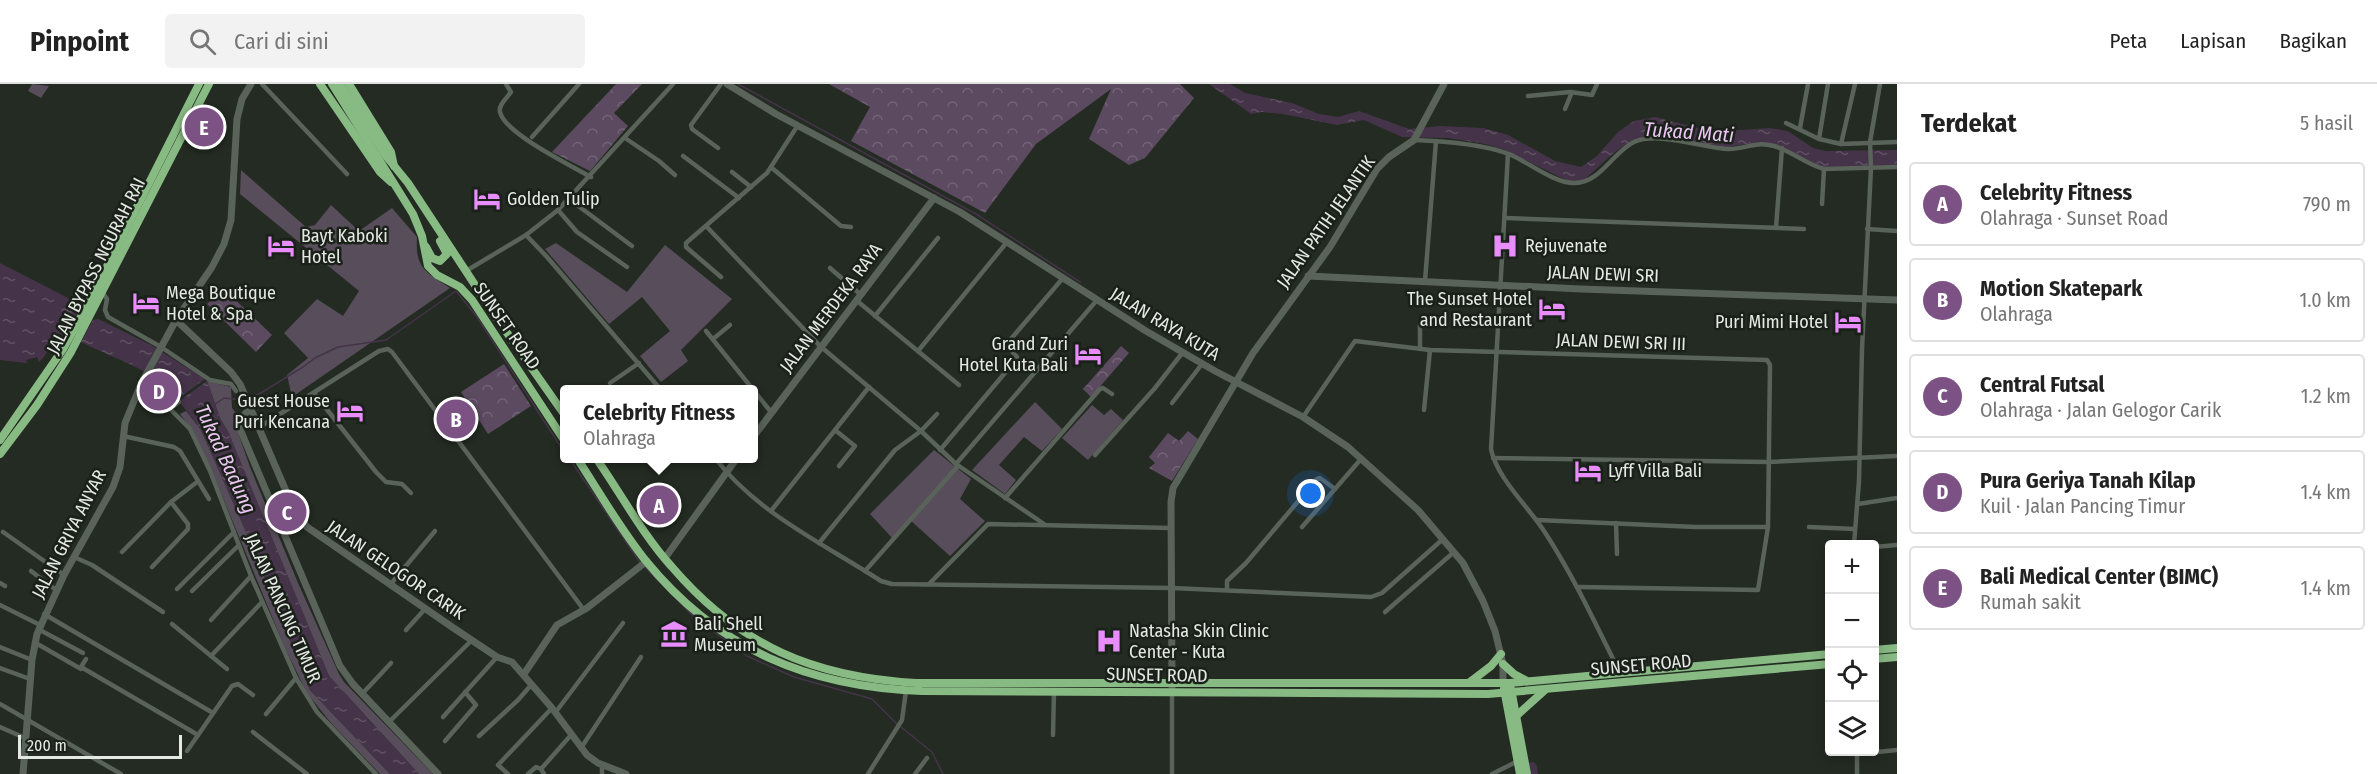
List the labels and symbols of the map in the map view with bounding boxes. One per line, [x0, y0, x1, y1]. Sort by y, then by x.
pin: E [184, 104, 224, 150]
water label: Tukad Mati [1643, 117, 1735, 147]
street label: JALAN PATIH JELANTIK [1272, 151, 1380, 292]
street label: JALAN BYPASS NGURAH RAI [42, 174, 150, 358]
hotel icon: Golden Tulip [472, 184, 502, 214]
place label: Golden Tulip [507, 188, 600, 210]
place label: Bayt Kaboki Hotel [301, 225, 388, 268]
hotel icon: Bayt Kaboki Hotel [266, 231, 296, 261]
hospital icon: Rejuvenate [1490, 231, 1520, 261]
place label: Rejuvenate [1525, 235, 1607, 257]
street label: JALAN MERDEKA RAYA [775, 239, 887, 377]
street label: JALAN DEWI SRI [1547, 261, 1659, 287]
street label: SUNSET ROAD [469, 278, 545, 374]
place label: Mega Boutique Hotel & Spa [166, 282, 276, 325]
street label: JALAN RAYA KUTA [1106, 283, 1224, 366]
hotel icon: Mega Boutique Hotel & Spa [131, 288, 161, 318]
place label: The Sunset Hotel and Restaurant [1407, 288, 1532, 331]
hotel icon: The Sunset Hotel and Restaurant [1537, 294, 1567, 324]
hotel icon: Puri Mimi Hotel [1833, 307, 1863, 337]
place label: Puri Mimi Hotel [1715, 311, 1828, 333]
street label: JALAN DEWI SRI III [1556, 329, 1686, 355]
place label: Grand Zuri Hotel Kuta Bali [959, 333, 1068, 376]
hotel icon: Grand Zuri Hotel Kuta Bali [1073, 339, 1103, 369]
pin: D [140, 368, 178, 414]
place label: Guest House Puri Kencana [234, 390, 330, 433]
hotel icon: Guest House Puri Kencana [335, 396, 365, 426]
pin: B [436, 396, 476, 442]
water label: Tukad Badung [190, 401, 262, 517]
hotel icon: Lyff Villa Bali [1573, 456, 1603, 486]
place label: Lyff Villa Bali [1608, 460, 1702, 482]
street label: JALAN GRIYA ANYAR [27, 466, 111, 602]
your location [1296, 479, 1325, 508]
pin: A [640, 482, 678, 528]
pin: C [268, 490, 306, 534]
street label: JALAN GELOGOR CARIK [322, 515, 470, 625]
street label: JALAN PANCING TIMUR [240, 530, 326, 686]
place label: Bali Shell Museum [694, 613, 763, 656]
museum icon: Bali Shell Museum [659, 619, 689, 649]
place label: Natasha Skin Clinic Center - Kuta [1129, 620, 1269, 663]
hospital icon: Natasha Skin Clinic Center - Kuta [1094, 626, 1124, 656]
street label: SUNSET ROAD [1590, 650, 1692, 680]
street label: SUNSET ROAD [1106, 663, 1208, 687]
scale bar [18, 732, 182, 760]

